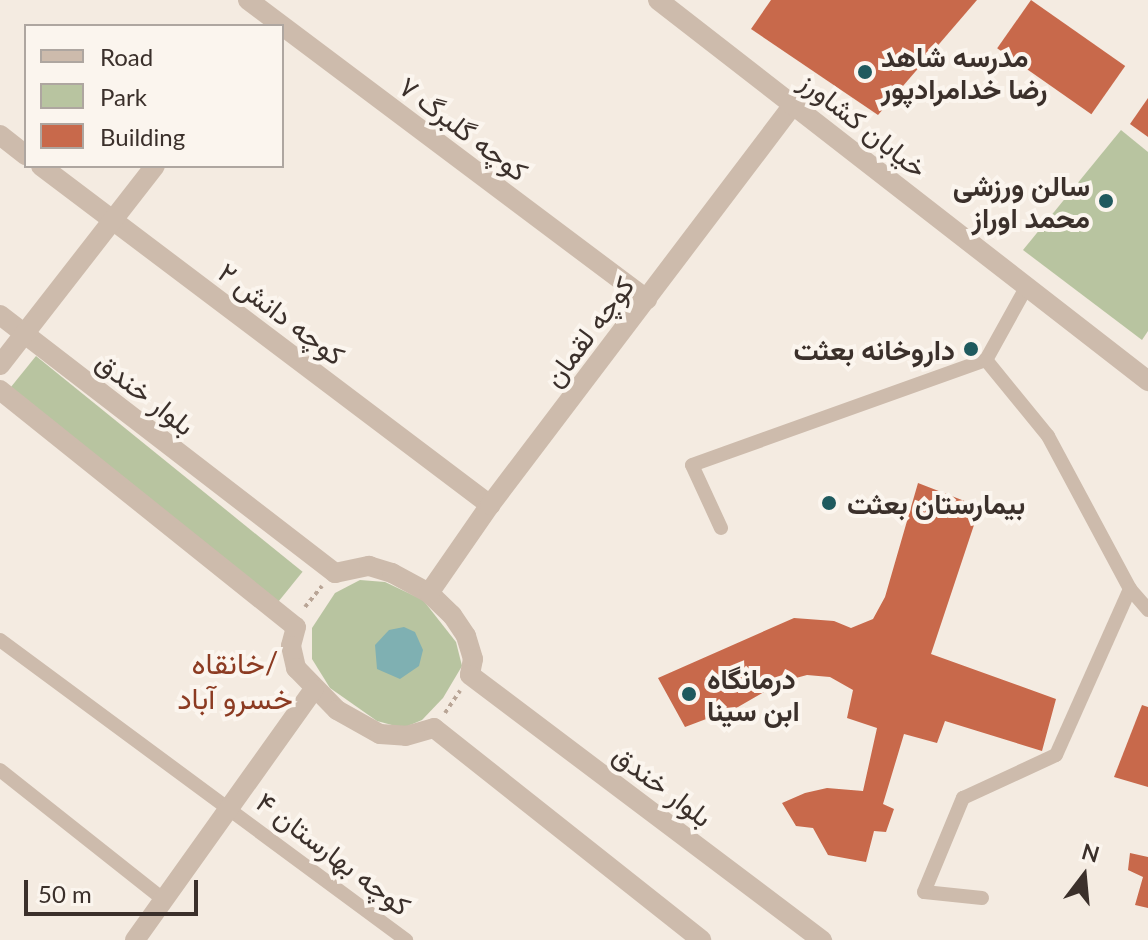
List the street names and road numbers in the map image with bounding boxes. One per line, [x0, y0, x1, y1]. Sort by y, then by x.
street label: خیابان کشاورز [794, 64, 934, 184]
street label: کوچه گلبرگ ۷ [393, 69, 535, 187]
street label: کوچه دانش ۲ [212, 255, 352, 371]
street label: کوچه لقمان [536, 269, 640, 393]
street label: بلوار خندق [90, 344, 202, 442]
street label: بلوار خندق [607, 737, 719, 833]
street label: کوچه بهارستان ۴ [250, 784, 418, 922]

